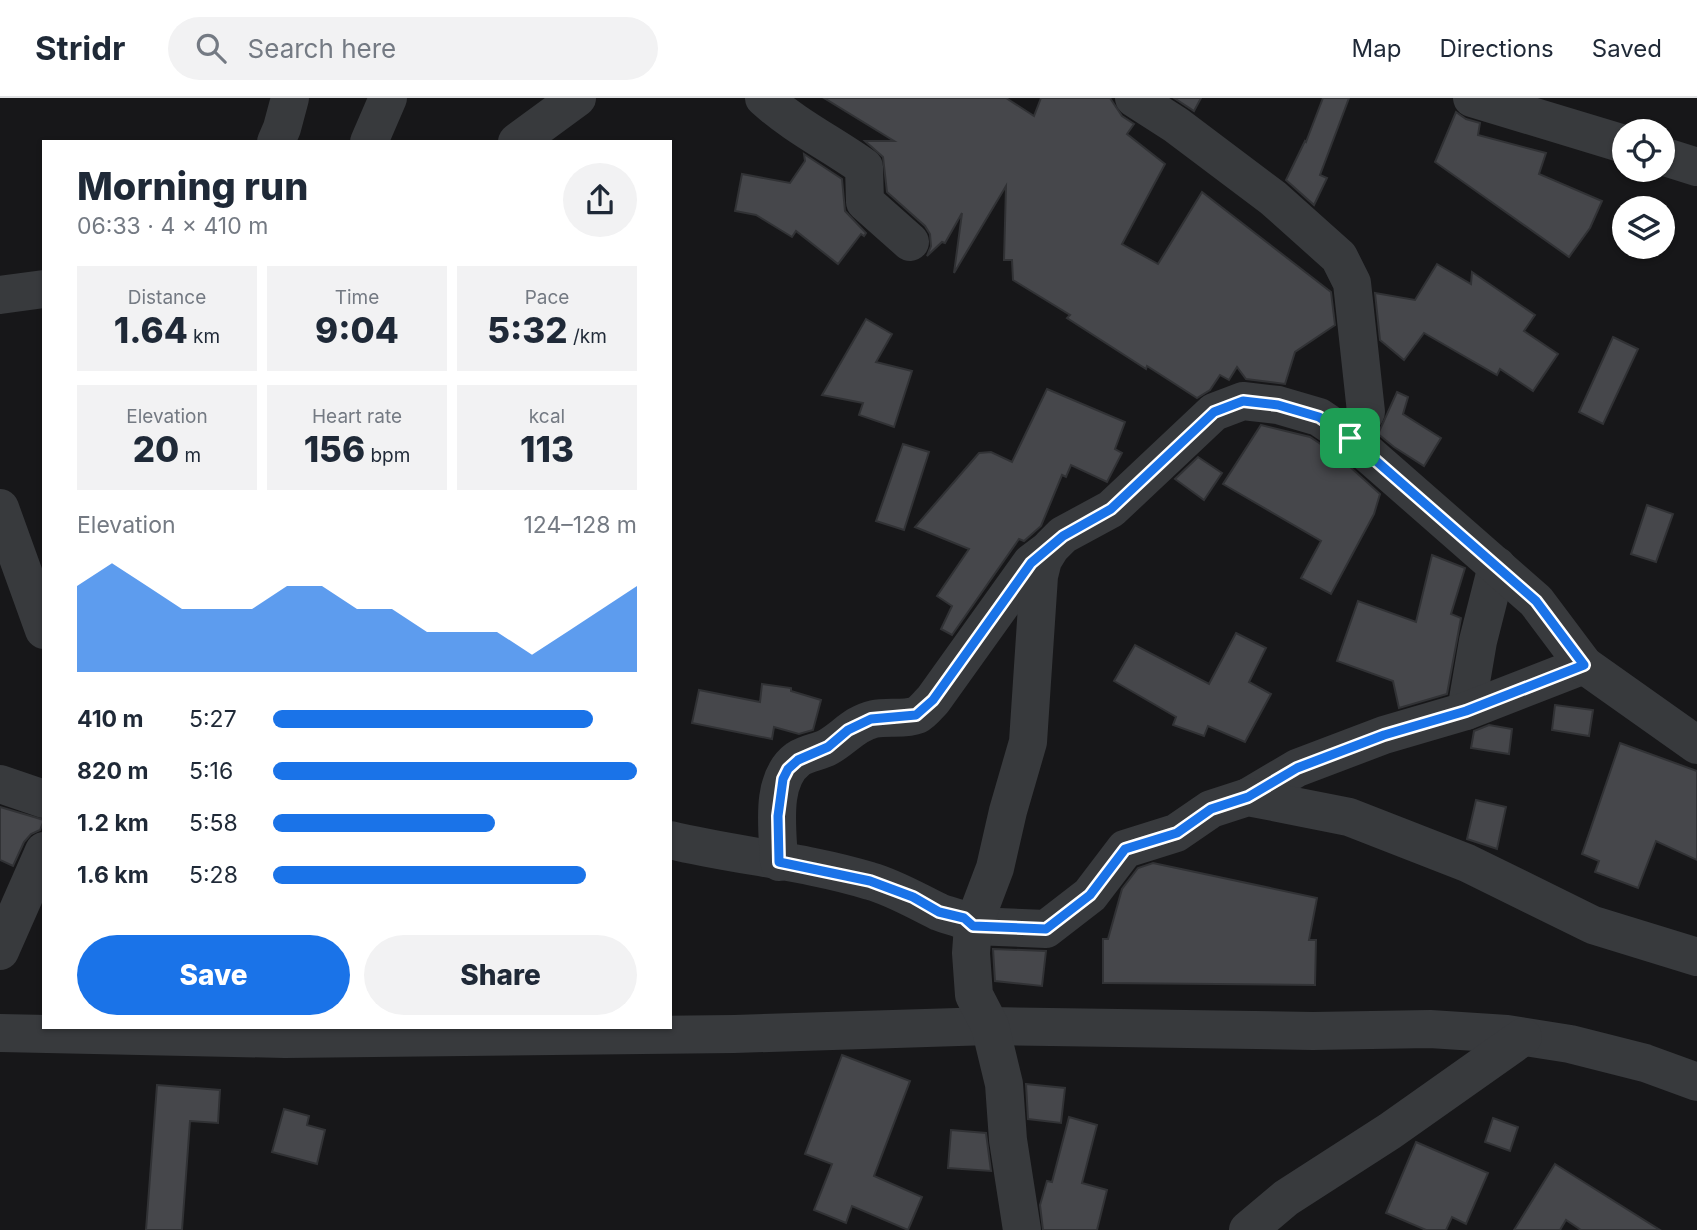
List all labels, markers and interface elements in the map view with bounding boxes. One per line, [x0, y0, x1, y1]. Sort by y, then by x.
search box [168, 17, 658, 80]
text: Stridr [35, 28, 126, 68]
icon: search [192, 29, 230, 67]
text: Search here [248, 33, 396, 64]
text: Map [1352, 34, 1401, 63]
text: Directions [1439, 34, 1554, 63]
text: Saved [1592, 34, 1662, 63]
map controls [1612, 119, 1675, 259]
button: locate [1612, 119, 1675, 182]
text: Morning run [77, 163, 308, 209]
button: share [563, 163, 637, 237]
button: layers [1612, 196, 1675, 259]
text: 06:33 · 4 × 410 m [77, 212, 268, 240]
text: Distance [128, 286, 206, 309]
text: Time [335, 286, 379, 309]
text: Pace [525, 286, 569, 309]
text: 1.64 [114, 309, 188, 351]
text: 9:04 [315, 309, 399, 351]
text: 5:32 [487, 309, 568, 351]
text: km [188, 325, 220, 348]
text: /km [568, 325, 607, 348]
text: Elevation [126, 405, 208, 428]
text: Heart rate [312, 405, 402, 428]
text: kcal [529, 405, 565, 428]
pin [1320, 408, 1380, 468]
icon: arrive [1331, 419, 1369, 457]
text: 20 [133, 428, 179, 470]
text: 156 [304, 428, 365, 470]
text: 113 [520, 428, 574, 470]
text: m [179, 444, 201, 467]
text: bpm [365, 444, 410, 467]
text: Elevation [77, 511, 176, 539]
text: 124–128 m [523, 511, 637, 539]
text: 410 m [77, 705, 144, 733]
text: 5:27 [189, 705, 237, 733]
text: 820 m [77, 757, 148, 785]
text: 5:16 [189, 757, 233, 785]
text: 1.2 km [77, 809, 149, 837]
text: 5:58 [189, 809, 238, 837]
text: 1.6 km [77, 861, 149, 889]
text: 5:28 [189, 861, 238, 889]
button: Save [77, 935, 350, 1015]
button: Share [364, 935, 637, 1015]

